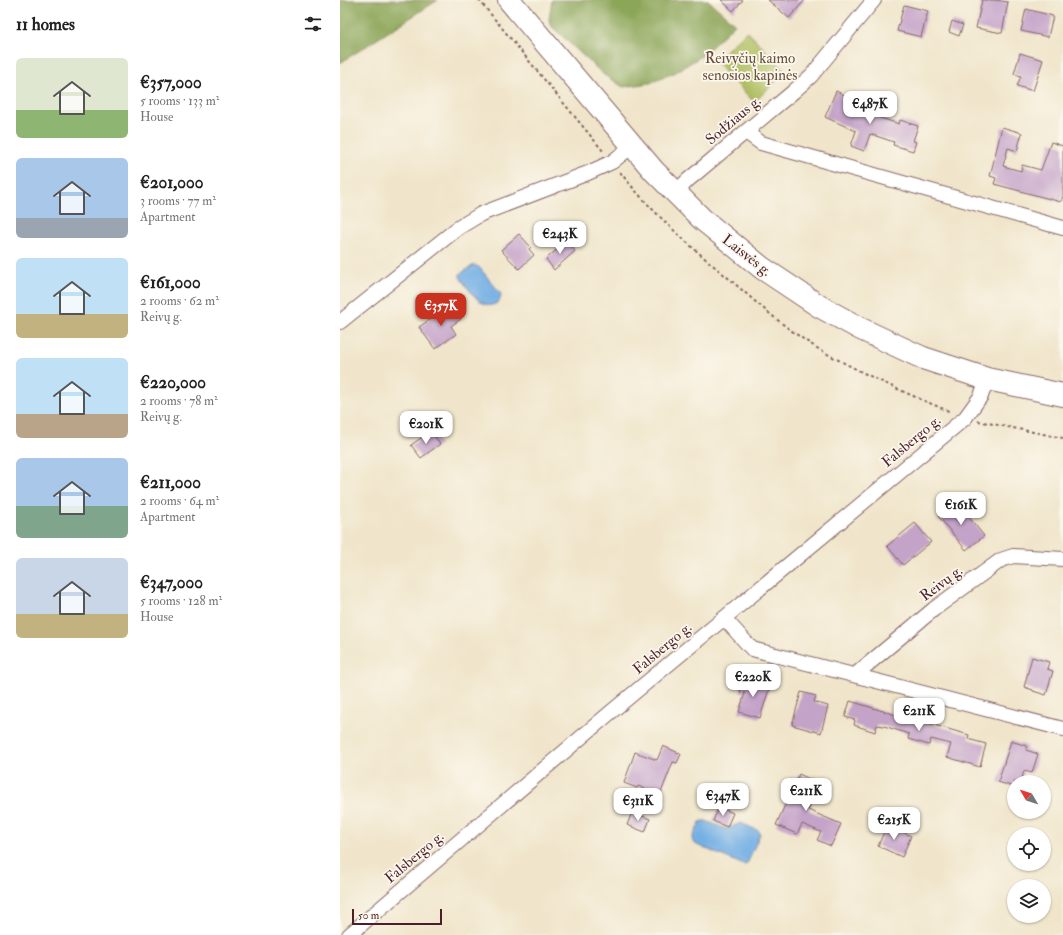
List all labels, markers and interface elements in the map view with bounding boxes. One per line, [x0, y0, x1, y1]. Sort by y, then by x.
icon: filters [302, 13, 324, 35]
text: 11 homes [16, 14, 75, 35]
park label: Reivyčių kaimo senosios kapinės [703, 49, 797, 86]
text: €357,000 [140, 72, 202, 93]
icon: home [48, 74, 96, 122]
pin: €487K [842, 91, 898, 125]
street label: Sodžiaus g. [702, 92, 765, 149]
text: 5 rooms · 133 m² [140, 93, 219, 109]
text: €487K [852, 96, 888, 112]
text: House [140, 109, 173, 125]
text: €201,000 [140, 172, 203, 193]
icon: home [48, 174, 96, 222]
text: 3 rooms · 77 m² [140, 193, 216, 209]
text: Apartment [140, 209, 196, 225]
pin: €243K [532, 221, 588, 255]
text: €243K [542, 226, 578, 242]
street label: Laisvės g. [718, 230, 775, 281]
text: €161,000 [140, 272, 201, 293]
icon: home [48, 274, 96, 322]
text: 2 rooms · 62 m² [140, 293, 219, 309]
pin: €357K [413, 293, 469, 327]
text: €357K [424, 298, 458, 314]
text: Reivų g. [140, 309, 182, 325]
text: €220,000 [140, 372, 206, 393]
icon: home [48, 374, 96, 422]
text: 2 rooms · 78 m² [140, 393, 218, 409]
text: Reivų g. [140, 409, 182, 425]
pin: €201K [398, 411, 454, 445]
street label: Falsbergo g. [878, 411, 945, 472]
text: €201K [409, 416, 443, 432]
text: €211,000 [140, 472, 201, 493]
icon: home [48, 474, 96, 522]
pin: €161K [933, 492, 989, 526]
text: 2 rooms · 64 m² [140, 493, 219, 509]
text: €161K [945, 497, 977, 513]
text: Apartment [140, 509, 196, 525]
street label: Reivų g. [916, 561, 966, 606]
text: €347,000 [140, 572, 203, 593]
icon: home [48, 574, 96, 622]
text: 5 rooms · 128 m² [140, 593, 222, 609]
text: House [140, 609, 173, 625]
street label: Falsbergo g. [629, 618, 696, 679]
pin: €220K [725, 664, 781, 698]
text: €220K [735, 669, 771, 685]
pin: €211K [891, 698, 947, 732]
text: €211K [903, 703, 935, 719]
north arrow [1007, 775, 1051, 819]
map controls [1007, 775, 1051, 923]
pin: €211K [778, 778, 834, 812]
pin: €347K [695, 783, 751, 817]
text: €211K [790, 783, 822, 799]
pin: €311K [610, 788, 666, 822]
text: €347K [706, 788, 740, 804]
text: €311K [623, 793, 653, 809]
pin: €215K [866, 807, 922, 841]
text: €215K [877, 812, 911, 828]
street label: Falsbergo g. [381, 827, 448, 888]
button: locate [1007, 827, 1051, 871]
button: layers [1007, 879, 1051, 923]
scale bar [352, 907, 442, 926]
text: 50 m [358, 909, 379, 922]

